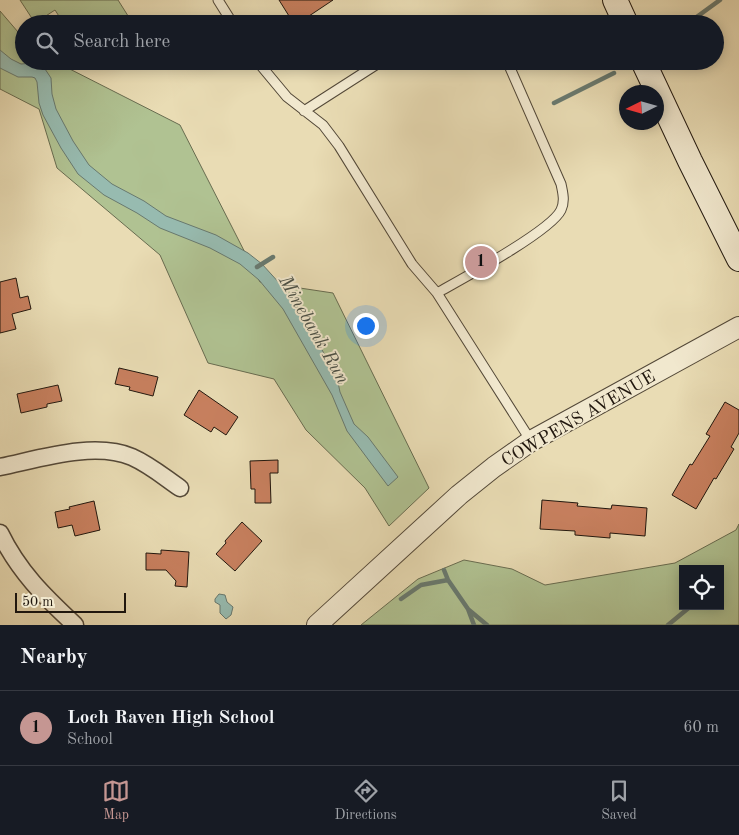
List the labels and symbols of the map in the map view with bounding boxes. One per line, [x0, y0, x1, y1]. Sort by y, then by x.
north arrow [619, 85, 664, 130]
pin: 1 [465, 243, 497, 281]
water label: Minebank Run [274, 272, 352, 388]
your location [353, 313, 379, 339]
street label: COWPENS AVENUE [498, 367, 659, 470]
scale bar [15, 590, 126, 613]

